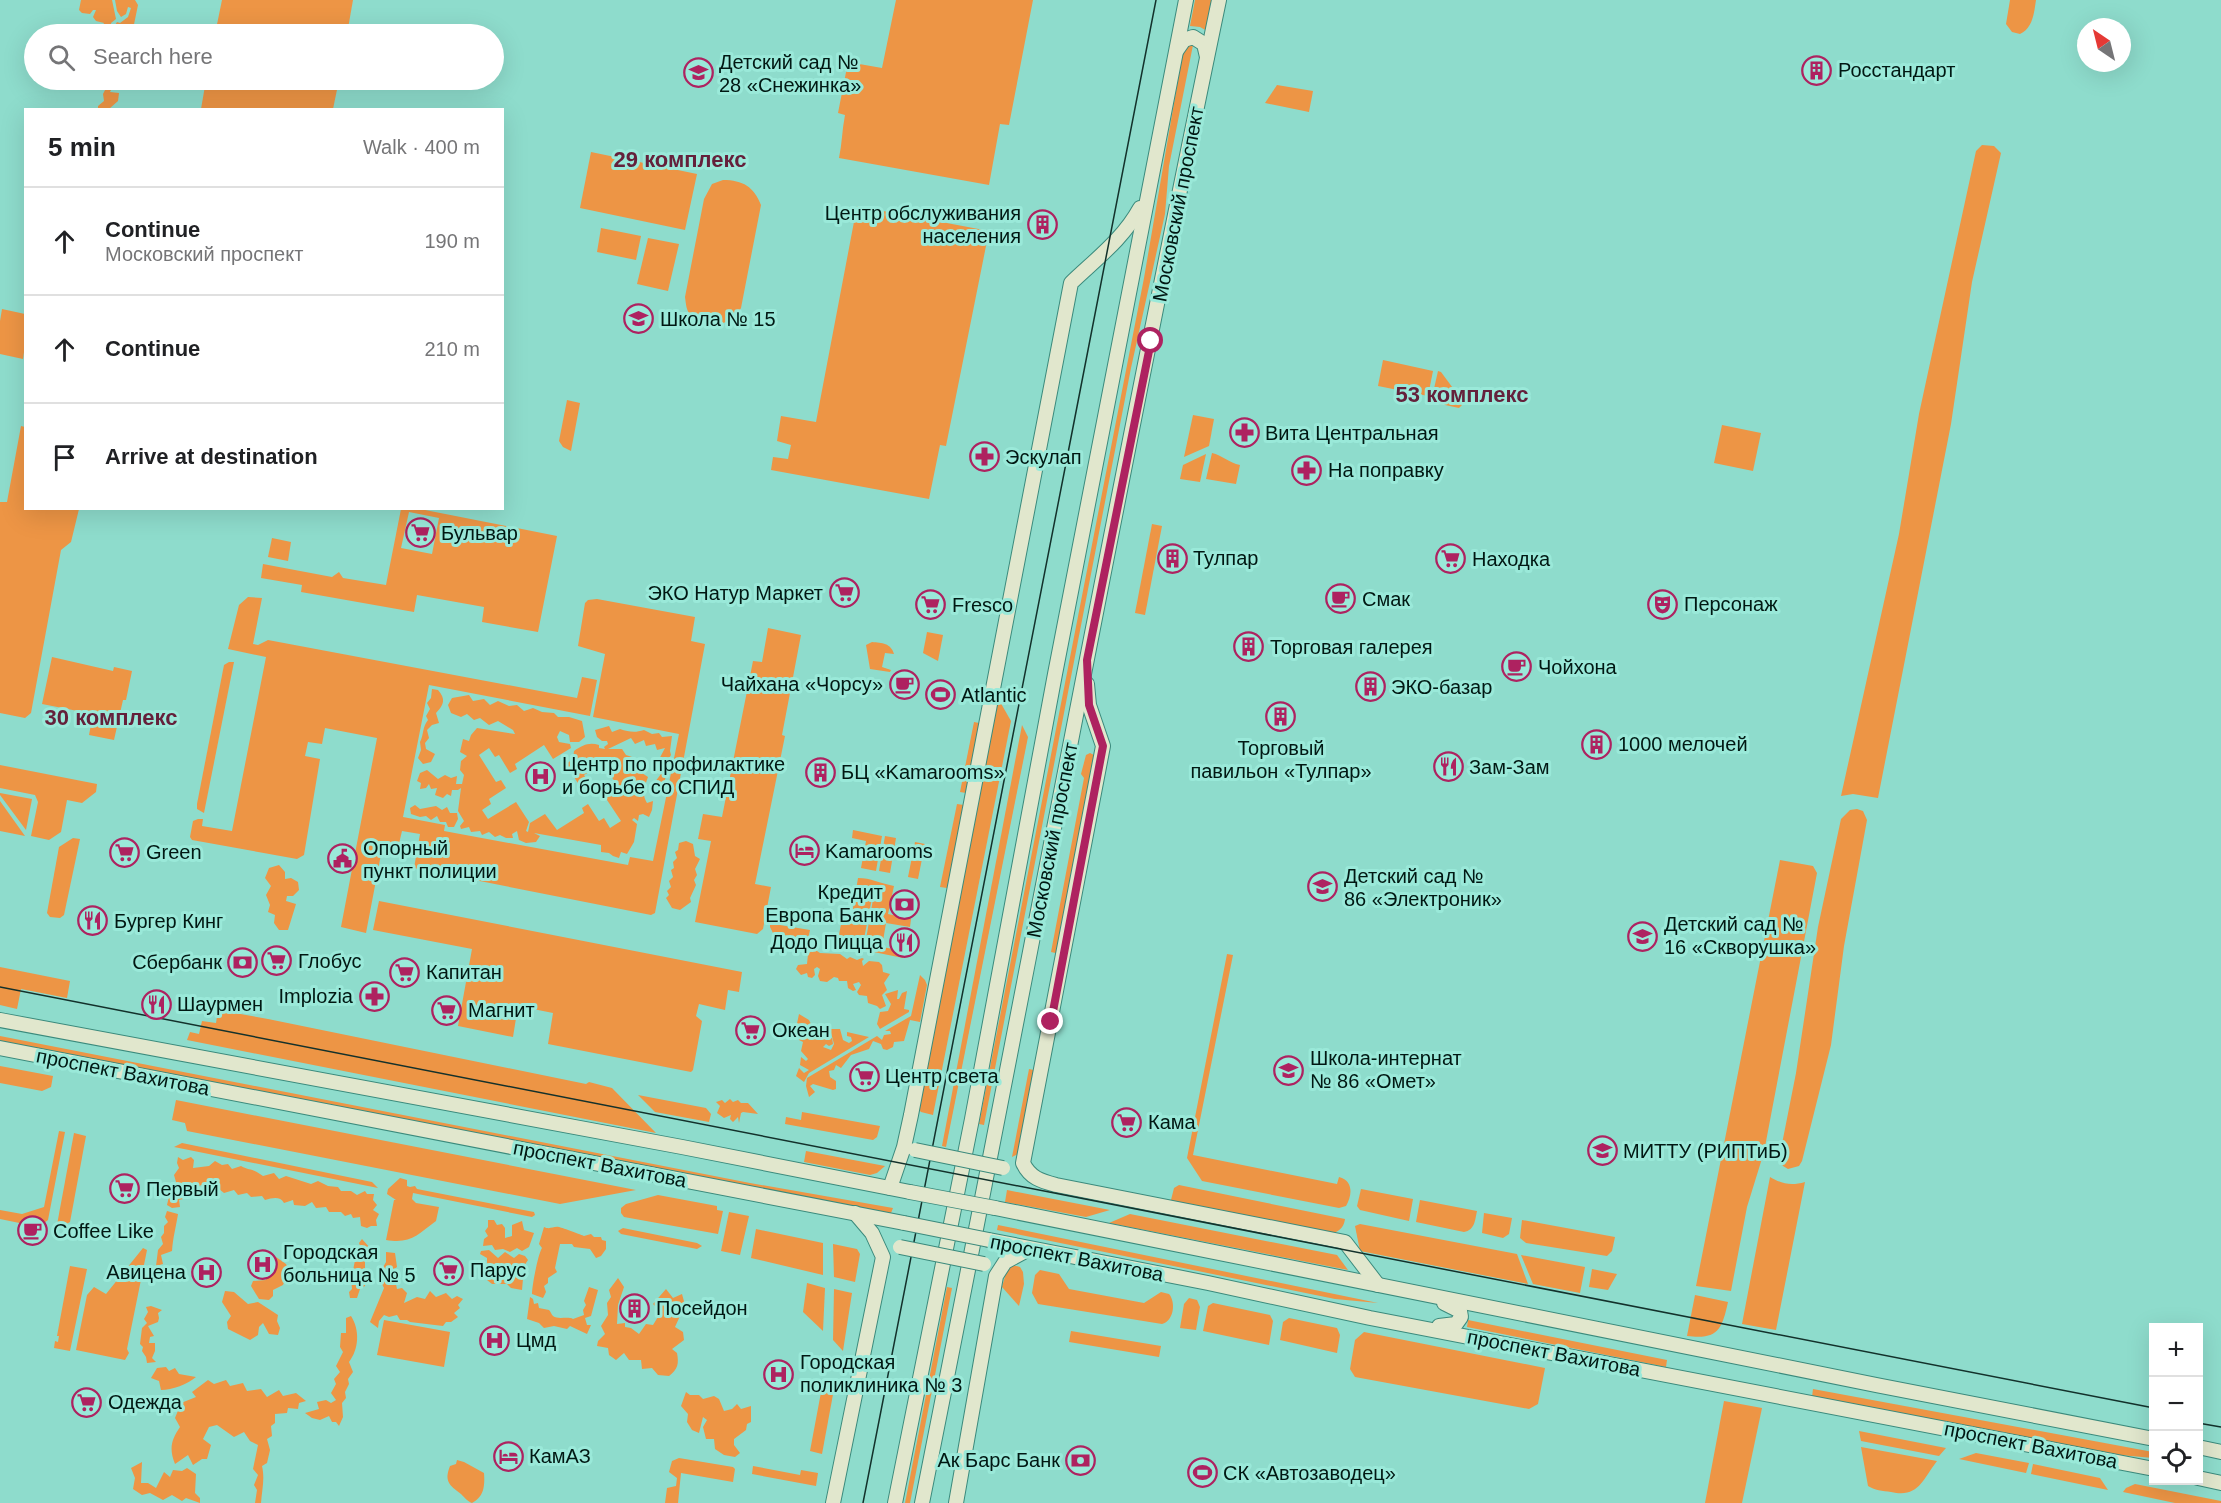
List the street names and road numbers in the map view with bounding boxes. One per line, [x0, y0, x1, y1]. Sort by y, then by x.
street label: Московский проспект [1148, 105, 1208, 303]
street label: Московский проспект [1022, 741, 1082, 939]
street label: проспект Вахитова [35, 1044, 212, 1100]
street label: проспект Вахитова [512, 1136, 689, 1192]
street label: проспект Вахитова [989, 1230, 1166, 1286]
street label: проспект Вахитова [1466, 1325, 1643, 1381]
street label: проспект Вахитова [1943, 1417, 2120, 1473]

